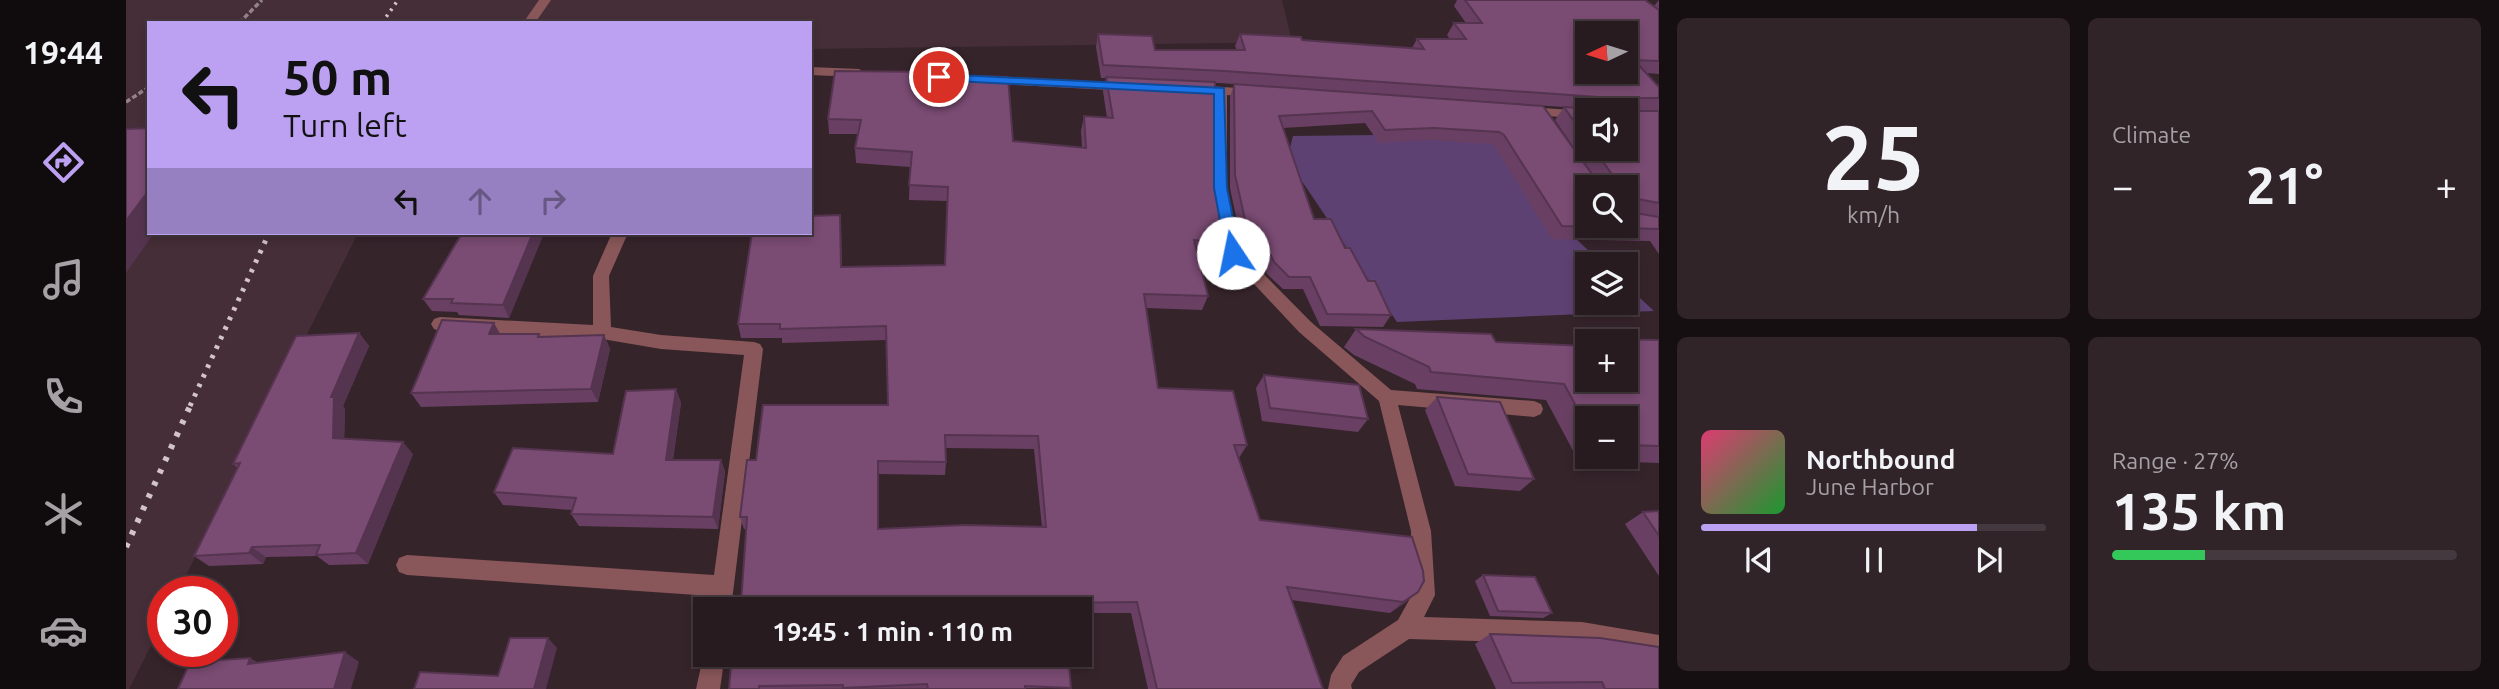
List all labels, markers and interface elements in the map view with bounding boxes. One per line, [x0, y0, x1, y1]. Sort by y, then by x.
north arrow [1575, 21, 1638, 84]
map controls [1575, 21, 1638, 469]
text: 19:44 [23, 34, 103, 70]
pin [909, 47, 969, 107]
icon: left [168, 49, 259, 140]
text: 50 m [283, 49, 392, 104]
icon: arrive [920, 58, 958, 96]
button: sound [1575, 98, 1638, 161]
text: 25 [1822, 105, 1925, 207]
text: Turn left [283, 107, 407, 143]
text: Climate [2112, 122, 2191, 147]
icon: directions [39, 138, 88, 187]
text: 21° [2246, 156, 2323, 214]
text: − [2112, 165, 2133, 207]
text: + [2436, 165, 2457, 207]
button: search [1575, 175, 1638, 238]
icon: left [388, 182, 426, 220]
icon: ahead [461, 182, 499, 220]
icon: right [534, 182, 572, 220]
text: km/h [1847, 202, 1900, 227]
position arrow [1196, 216, 1270, 290]
button: layers [1575, 252, 1638, 315]
icon: music [39, 255, 88, 304]
button: + [1575, 329, 1638, 392]
icon: phone [39, 372, 88, 421]
button: − [1575, 406, 1638, 469]
text: Northbound [1806, 445, 1955, 474]
text: Range · 27% [2112, 448, 2239, 473]
text: June Harbor [1806, 474, 1934, 499]
text: 135 km [2112, 482, 2286, 540]
icon: climate [39, 489, 88, 538]
icon: previous [1740, 541, 1778, 579]
icon: pause [1855, 541, 1893, 579]
icon: next [1970, 541, 2008, 579]
speed limit sign: 30 [147, 576, 238, 667]
icon: car [39, 606, 88, 655]
text: 19:45 · 1 min · 110 m [772, 617, 1013, 646]

